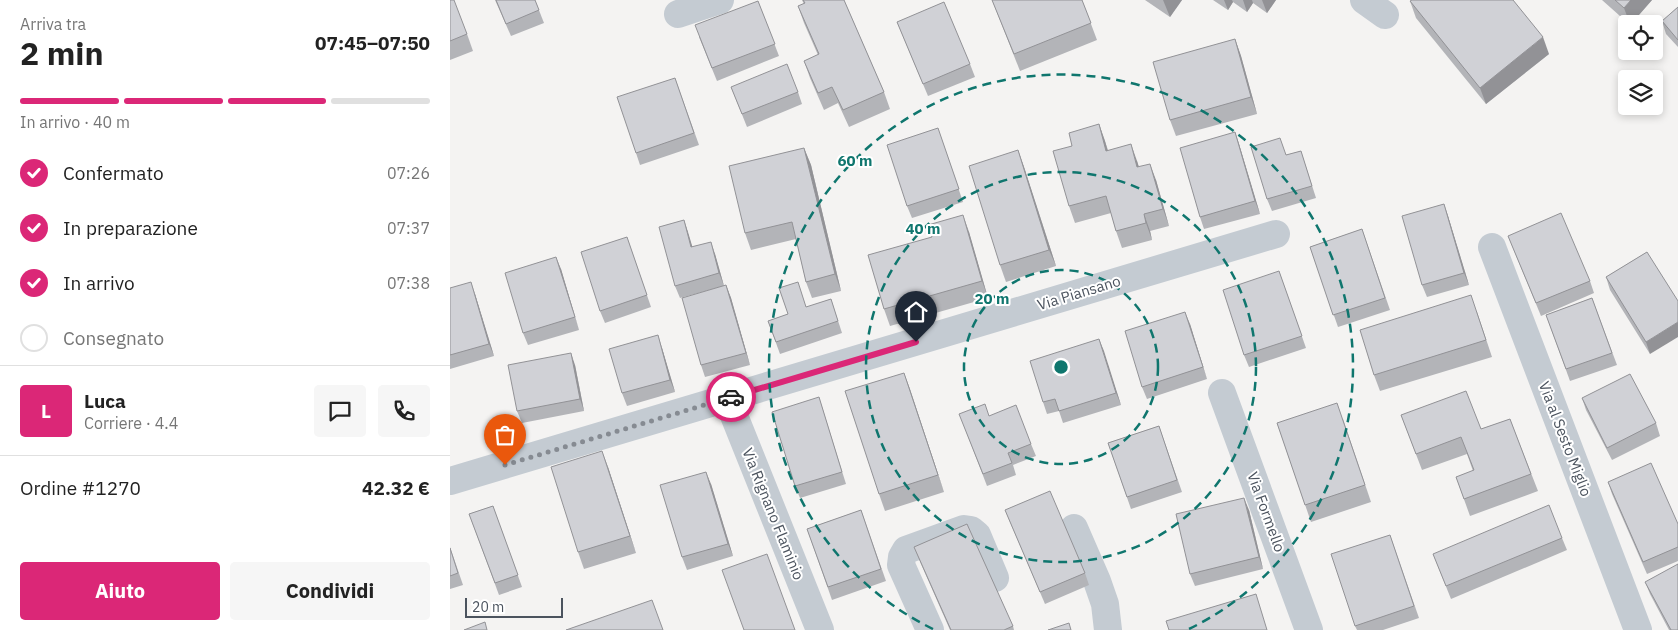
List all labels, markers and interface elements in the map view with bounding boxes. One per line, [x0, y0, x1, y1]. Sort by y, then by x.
text: Arriva tra [20, 14, 86, 34]
map controls [1618, 15, 1663, 115]
button: locate [1618, 15, 1663, 60]
text: 07:45–07:50 [315, 31, 430, 55]
text: 2 min [20, 32, 104, 74]
button: layers [1618, 70, 1663, 115]
text: In arrivo · 40 m [20, 112, 130, 132]
text: 60 m [838, 151, 872, 170]
icon: check [20, 159, 48, 187]
text: Confermato [63, 161, 164, 185]
text: 07:26 [387, 163, 430, 183]
icon: check [20, 214, 48, 242]
text: In preparazione [63, 216, 198, 240]
text: 07:37 [387, 218, 430, 238]
text: 40 m [906, 219, 940, 238]
icon: check [20, 269, 48, 297]
text: In arrivo [63, 271, 135, 295]
street label: Via Piansano [1035, 271, 1123, 314]
text: 07:38 [387, 273, 430, 293]
text: 20 m [975, 289, 1009, 308]
pin [895, 291, 937, 342]
icon: home [902, 298, 930, 326]
text: Consegnato [63, 326, 164, 350]
centre of rings [1052, 358, 1070, 376]
courier [706, 372, 756, 422]
street label: Via al Sesto Miglio [1535, 379, 1596, 499]
icon: car [717, 383, 745, 411]
button: chat [314, 385, 366, 437]
button: phone [378, 385, 430, 437]
text: Luca [84, 389, 126, 413]
text: L [41, 399, 51, 423]
text: Corriere · 4.4 [84, 413, 178, 433]
pin [484, 414, 526, 465]
icon: bag [491, 421, 519, 449]
street label: Via Rignano Flaminio [738, 445, 809, 583]
street label: Via Formello [1243, 469, 1290, 555]
text: Ordine #1270 [20, 476, 141, 500]
text: 42.32 € [362, 476, 430, 500]
button: Aiuto [20, 562, 220, 620]
button: Condividi [230, 562, 430, 620]
scale bar [465, 595, 562, 618]
text: 20 m [472, 598, 504, 616]

